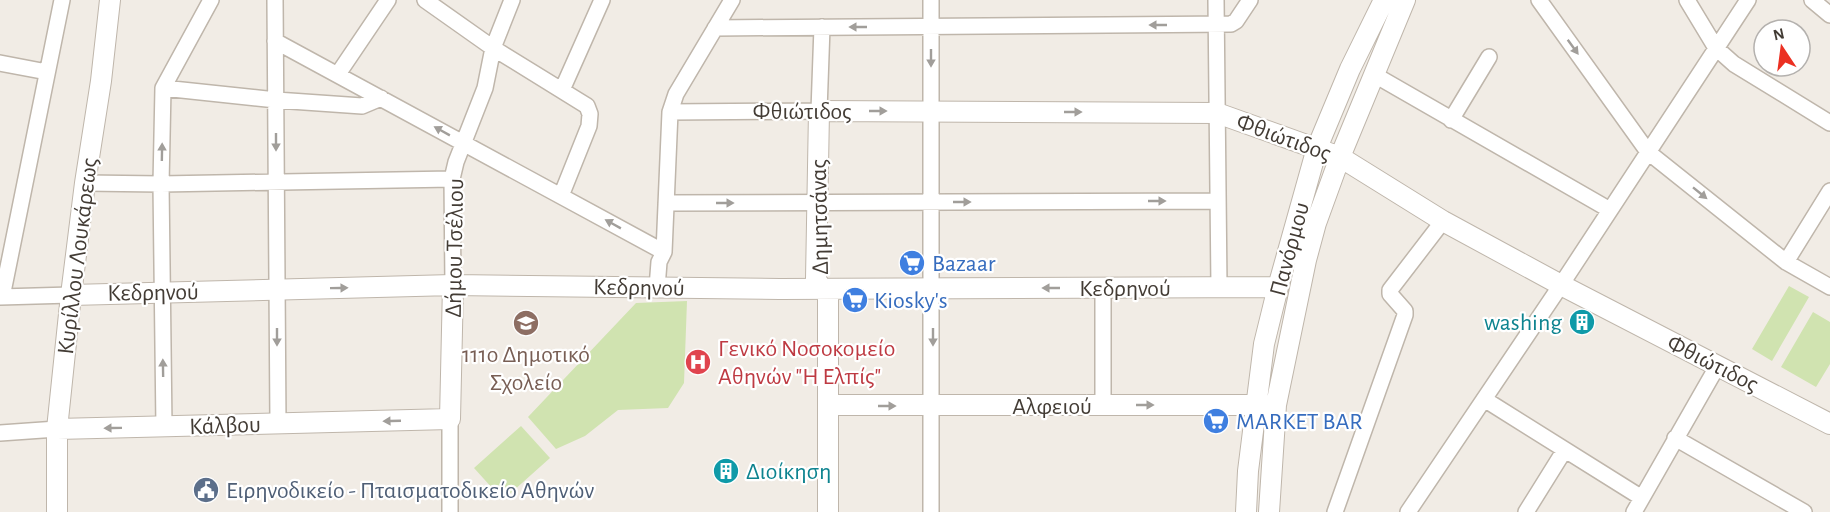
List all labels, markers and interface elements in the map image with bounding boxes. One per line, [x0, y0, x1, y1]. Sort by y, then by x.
north arrow [1752, 18, 1812, 78]
one-way arrow [1148, 20, 1167, 29]
one-way arrow [848, 22, 867, 32]
text: N [1772, 25, 1786, 43]
one-way arrow [1567, 39, 1579, 55]
one-way arrow [926, 49, 936, 68]
street label: Φθιώτιδος [753, 100, 851, 124]
one-way arrow [868, 106, 887, 116]
one-way arrow [1063, 107, 1082, 117]
street label: Φθιώτιδος [1233, 110, 1334, 166]
one-way arrow [434, 125, 450, 136]
one-way arrow [271, 133, 281, 152]
one-way arrow [157, 143, 166, 162]
street label: Κυρίλλου Λουκάρεως [54, 156, 102, 356]
street label: Δημητσάνας [807, 159, 833, 275]
street label: Δήμου Τσέλιου [442, 178, 468, 318]
one-way arrow [1692, 187, 1708, 200]
one-way arrow [1147, 196, 1166, 206]
one-way arrow [952, 197, 971, 207]
one-way arrow [715, 198, 734, 208]
street label: Πανόρμου [1266, 200, 1314, 299]
one-way arrow [604, 219, 621, 229]
supermarket icon: Bazaar [897, 248, 927, 278]
place label: Bazaar [932, 252, 996, 276]
street label: Κεδρηνού [593, 275, 685, 301]
street label: Κεδρηνού [1079, 277, 1171, 301]
street label: Κεδρηνού [107, 280, 199, 306]
one-way arrow [330, 283, 349, 293]
one-way arrow [1042, 283, 1061, 293]
supermarket icon: Kiosky's [840, 285, 870, 315]
place label: Kiosky's [874, 289, 948, 313]
building icon: washing [1567, 307, 1597, 337]
school or university icon: 111ο Δημοτικό Σχολείο [511, 308, 541, 338]
place label: washing [1484, 311, 1562, 335]
one-way arrow [272, 328, 282, 347]
one-way arrow [928, 328, 938, 347]
street label: Φθιώτιδος [1663, 331, 1762, 397]
place label: Γενικό Νοσοκομείο Αθηνών "Η Ελπίς" [718, 337, 895, 389]
place label: 111ο Δημοτικό Σχολείο [462, 343, 590, 395]
hospital icon: Γενικό Νοσοκομείο Αθηνών "Η Ελπίς" [683, 347, 713, 377]
one-way arrow [158, 359, 168, 378]
street label: Αλφειού [1012, 395, 1092, 419]
one-way arrow [1135, 400, 1154, 410]
one-way arrow [877, 401, 896, 411]
supermarket icon: MARKET BAR [1201, 406, 1231, 436]
place label: MARKET BAR [1236, 410, 1363, 434]
street label: Κάλβου [189, 413, 261, 439]
one-way arrow [382, 416, 401, 425]
one-way arrow [104, 423, 123, 433]
building icon: Διοίκηση [711, 456, 741, 486]
place label: Διοίκηση [746, 460, 831, 484]
public building icon: Ειρηνοδικείο - Πταισματοδικείο Αθηνών [191, 475, 221, 505]
place label: Ειρηνοδικείο - Πταισματοδικείο Αθηνών [226, 479, 594, 503]

